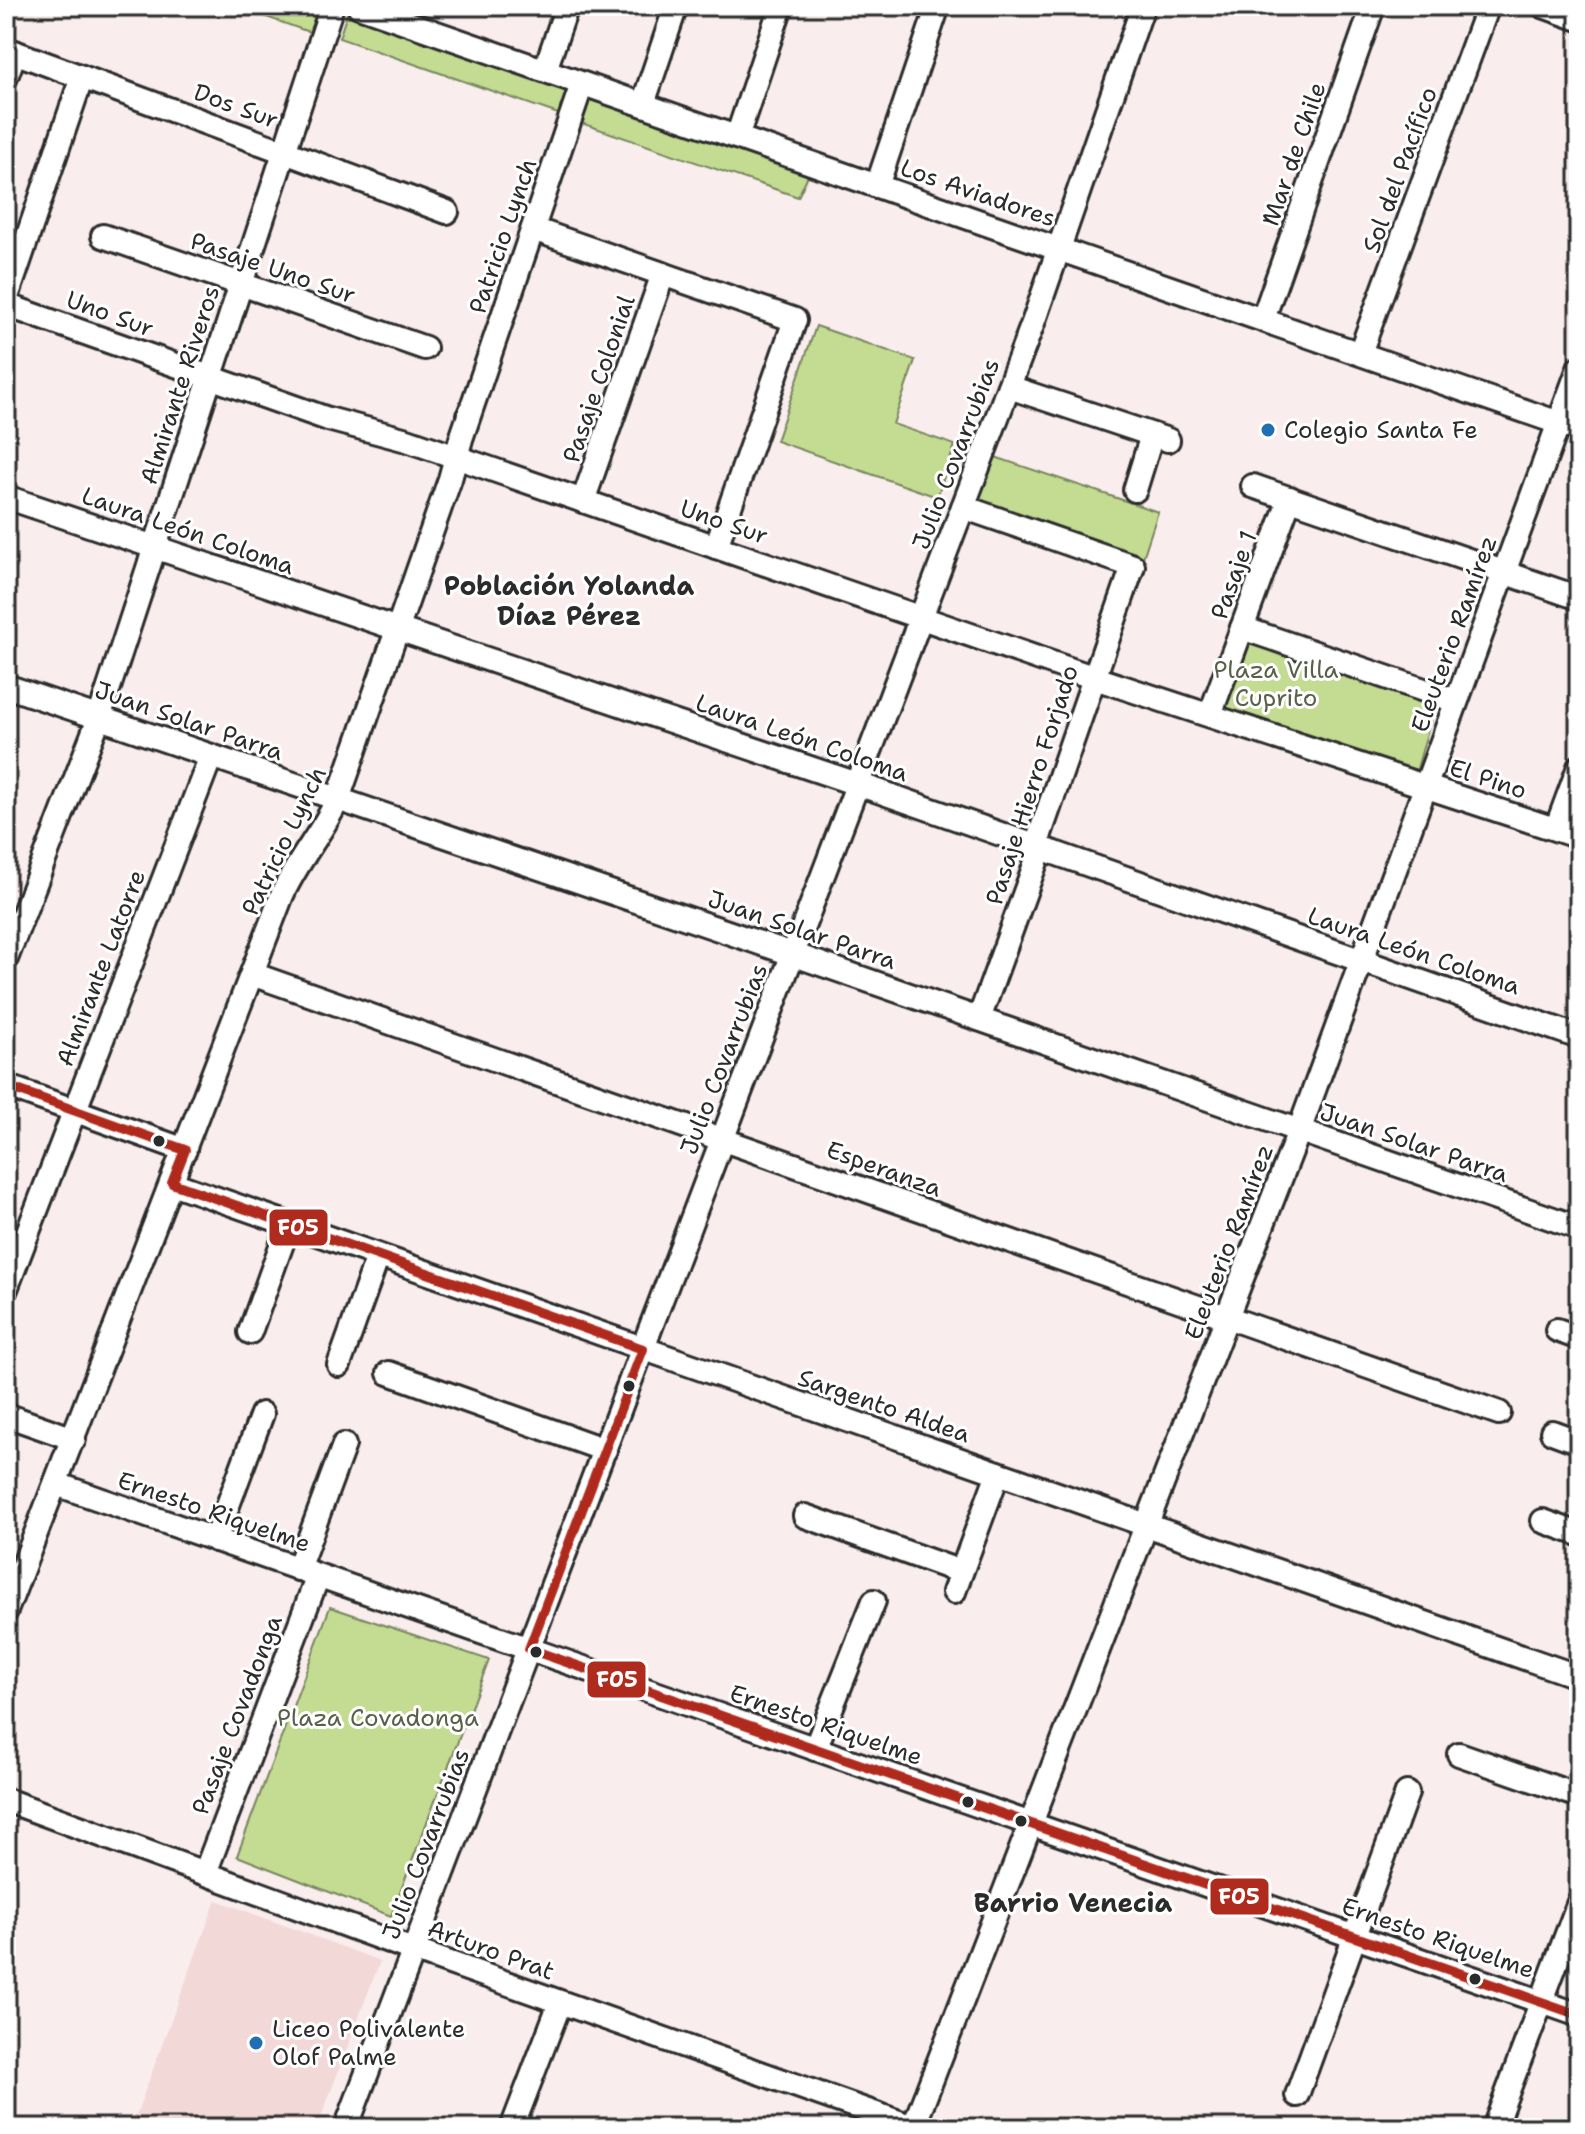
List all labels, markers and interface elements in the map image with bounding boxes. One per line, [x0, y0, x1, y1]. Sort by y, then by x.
street label: Dos Sur [189, 76, 283, 136]
street label: Mar de Chile [1254, 78, 1334, 230]
street label: Sol del Pacífico [1355, 83, 1445, 257]
street label: Los Aviadores [896, 151, 1060, 235]
street label: Patricio Lynch [461, 154, 545, 318]
street label: Pasaje Uno Sur [186, 225, 360, 311]
street label: Almirante Riveros [133, 282, 227, 488]
street label: Uno Sur [62, 283, 158, 345]
street label: Pasaje Colonial [555, 290, 643, 467]
street label: Julio Covarrubias [905, 354, 1007, 554]
place label: Colegio Santa Fe [1284, 414, 1478, 446]
marker: Colegio Santa Fe [1259, 421, 1277, 439]
street label: Laura León Coloma [77, 480, 299, 582]
street label: Uno Sur [676, 492, 772, 552]
street label: Pasaje 1 [1203, 526, 1265, 624]
street label: Eleuterio Ramírez [1404, 531, 1504, 737]
district label: Población Yolanda Díaz Pérez [444, 568, 694, 633]
park label: Plaza Villa Cuprito [1214, 654, 1339, 714]
street label: Pasaje Hierro Forjado [978, 661, 1086, 909]
street label: Juan Solar Parra [91, 674, 287, 768]
street label: Laura León Coloma [691, 687, 913, 789]
street label: El Pino [1445, 752, 1531, 806]
street label: Patricio Lynch [234, 761, 334, 921]
street label: Almirante Latorre [49, 865, 153, 1071]
street label: Juan Solar Parra [704, 883, 900, 977]
street label: Laura León Coloma [1303, 900, 1525, 1002]
street label: Julio Covarrubias [673, 959, 775, 1159]
street label: Juan Solar Parra [1316, 1096, 1512, 1190]
unlabelled marker [151, 1133, 167, 1149]
street label: Esperanza [822, 1133, 946, 1205]
street label: Eleuterio Ramírez [1177, 1140, 1281, 1344]
line badge: F05 [268, 1208, 329, 1247]
text: F05 [277, 1213, 319, 1242]
street label: Sargento Aldea [794, 1362, 974, 1450]
unlabelled marker [621, 1378, 637, 1394]
street label: Ernesto Riquelme [113, 1464, 315, 1560]
street label: Pasaje Covadonga [184, 1611, 290, 1819]
unlabelled marker [528, 1644, 544, 1660]
line badge: F05 [586, 1660, 647, 1699]
text: F05 [596, 1665, 638, 1694]
street label: Ernesto Riquelme [725, 1677, 927, 1773]
park label: Plaza Covadonga [277, 1702, 479, 1734]
street label: Julio Covarrubias [375, 1744, 477, 1944]
unlabelled marker [960, 1794, 976, 1810]
unlabelled marker [1013, 1813, 1029, 1829]
line badge: F05 [1209, 1877, 1270, 1916]
text: F05 [1218, 1882, 1260, 1911]
district label: Barrio Venecia [974, 1885, 1172, 1920]
street label: Ernesto Riquelme [1337, 1890, 1539, 1986]
street label: Arturo Prat [423, 1912, 559, 1988]
unlabelled marker [1467, 1971, 1483, 1987]
place label: Liceo Polivalente Olof Palme [272, 2013, 465, 2073]
marker: Liceo Polivalente Olof Palme [247, 2034, 265, 2052]

